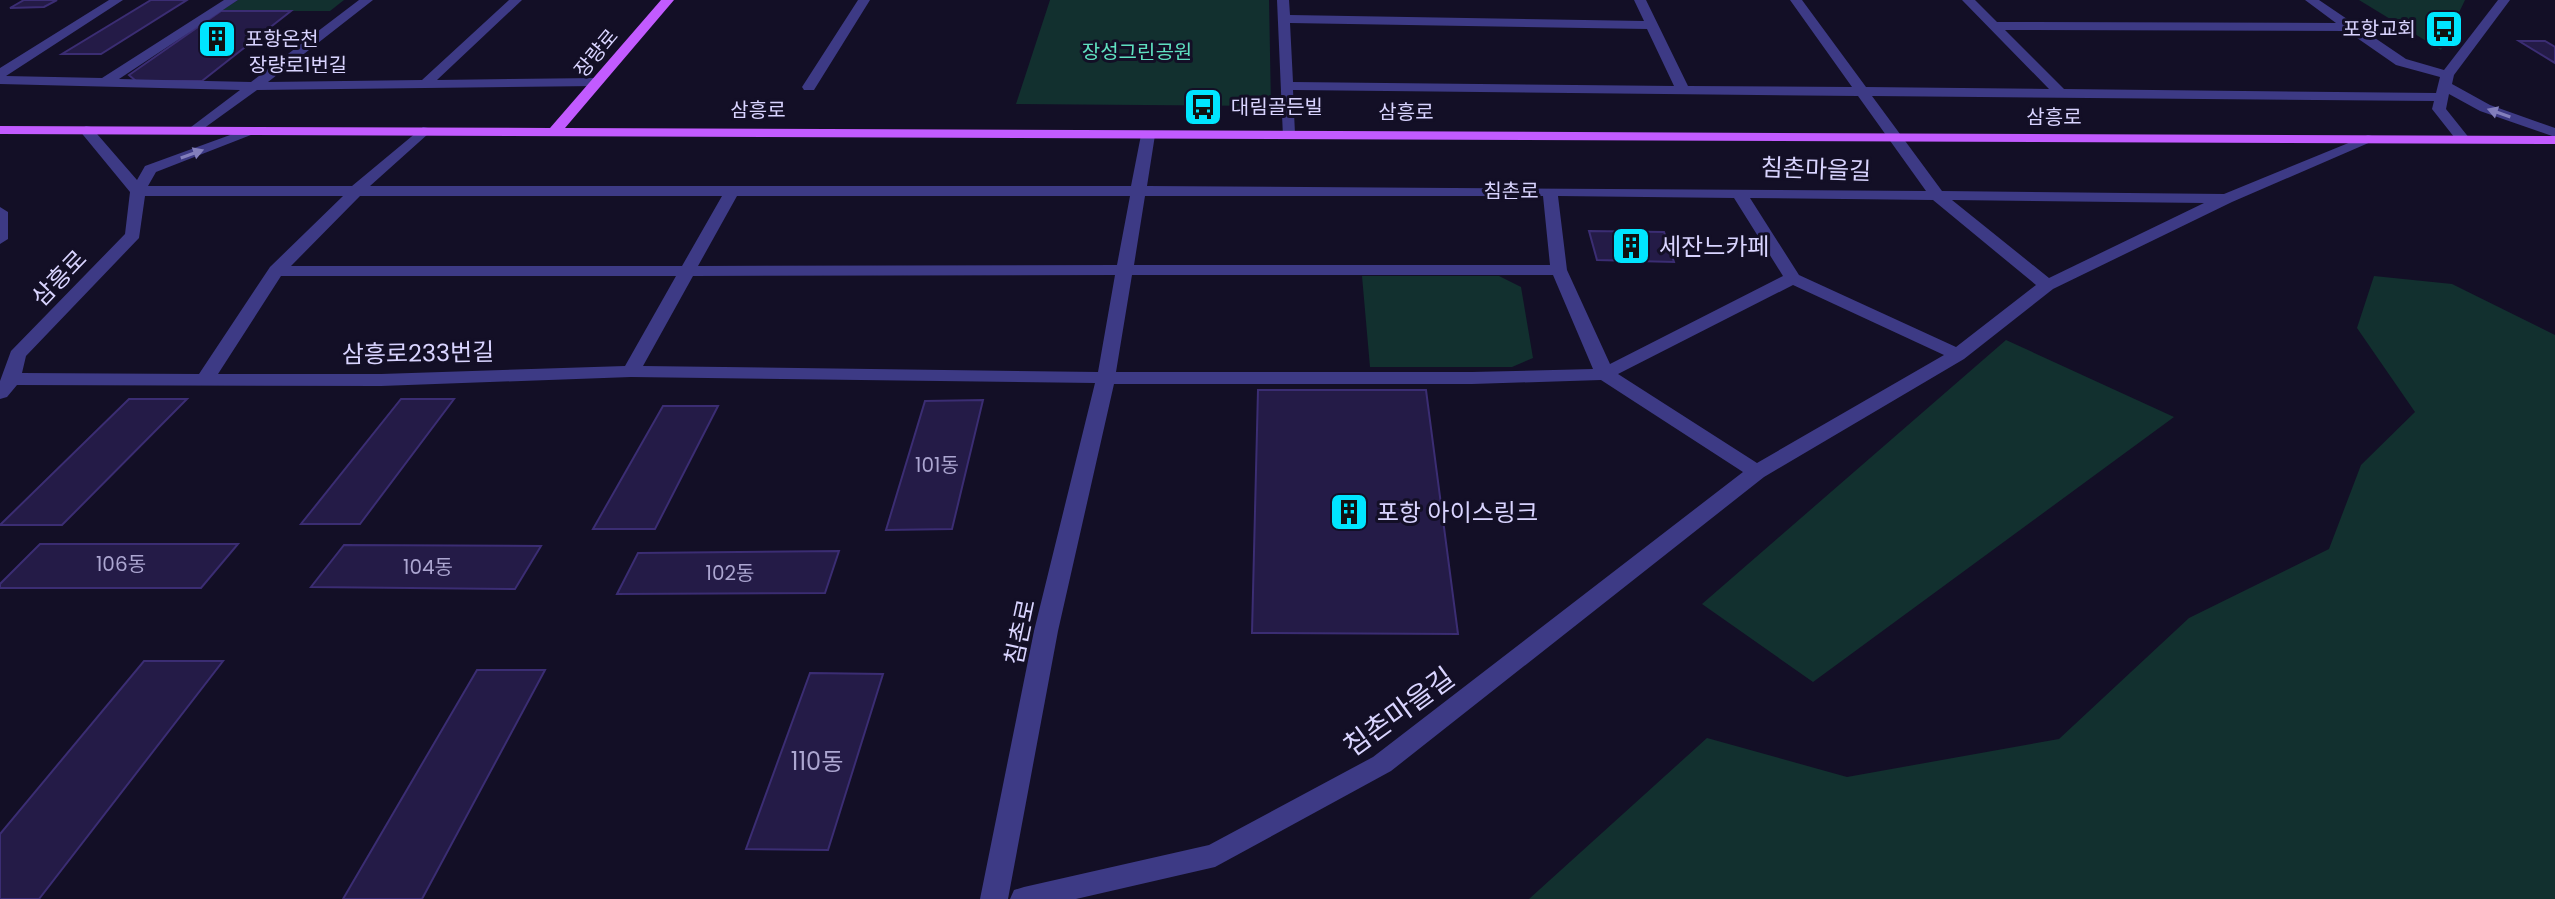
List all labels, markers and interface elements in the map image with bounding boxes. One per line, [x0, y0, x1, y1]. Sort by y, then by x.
bus stop icon: 포항교회 [2423, 8, 2465, 50]
place label: 포항교회 [2342, 15, 2416, 43]
building icon: 포항온천 [196, 18, 238, 60]
street label: 장량로 [568, 23, 624, 83]
place label: 포항온천 [245, 25, 319, 53]
park label: 장성그린공원 [1082, 38, 1192, 66]
street label: 장량로1번길 [249, 51, 347, 79]
bus stop icon: 대림골든빌 [1182, 86, 1224, 128]
place label: 대림골든빌 [1231, 93, 1323, 121]
street label: 삼흥로 [730, 96, 786, 124]
street label: 삼흥로 [1378, 98, 1434, 126]
street label: 삼흥로 [2026, 103, 2082, 131]
one-way arrow [2486, 106, 2510, 118]
one-way arrow [180, 147, 204, 160]
street label: 침촌마을길 [1760, 151, 1872, 187]
street label: 침촌로 [1483, 177, 1539, 205]
building icon: 세잔느카페 [1610, 225, 1652, 267]
place label: 세잔느카페 [1659, 230, 1769, 263]
street label: 삼흥로 [24, 243, 94, 313]
street label: 삼흥로233번길 [341, 335, 495, 371]
house number: 101동 [915, 451, 959, 479]
building icon: 포항 아이스링크 [1328, 491, 1370, 533]
place label: 포항 아이스링크 [1377, 496, 1538, 529]
house number: 106동 [96, 550, 146, 578]
house number: 104동 [403, 553, 453, 581]
house number: 102동 [706, 559, 754, 587]
street label: 침촌로 [997, 596, 1043, 668]
street label: 침촌마을길 [1335, 658, 1463, 766]
house number: 110동 [791, 745, 843, 778]

